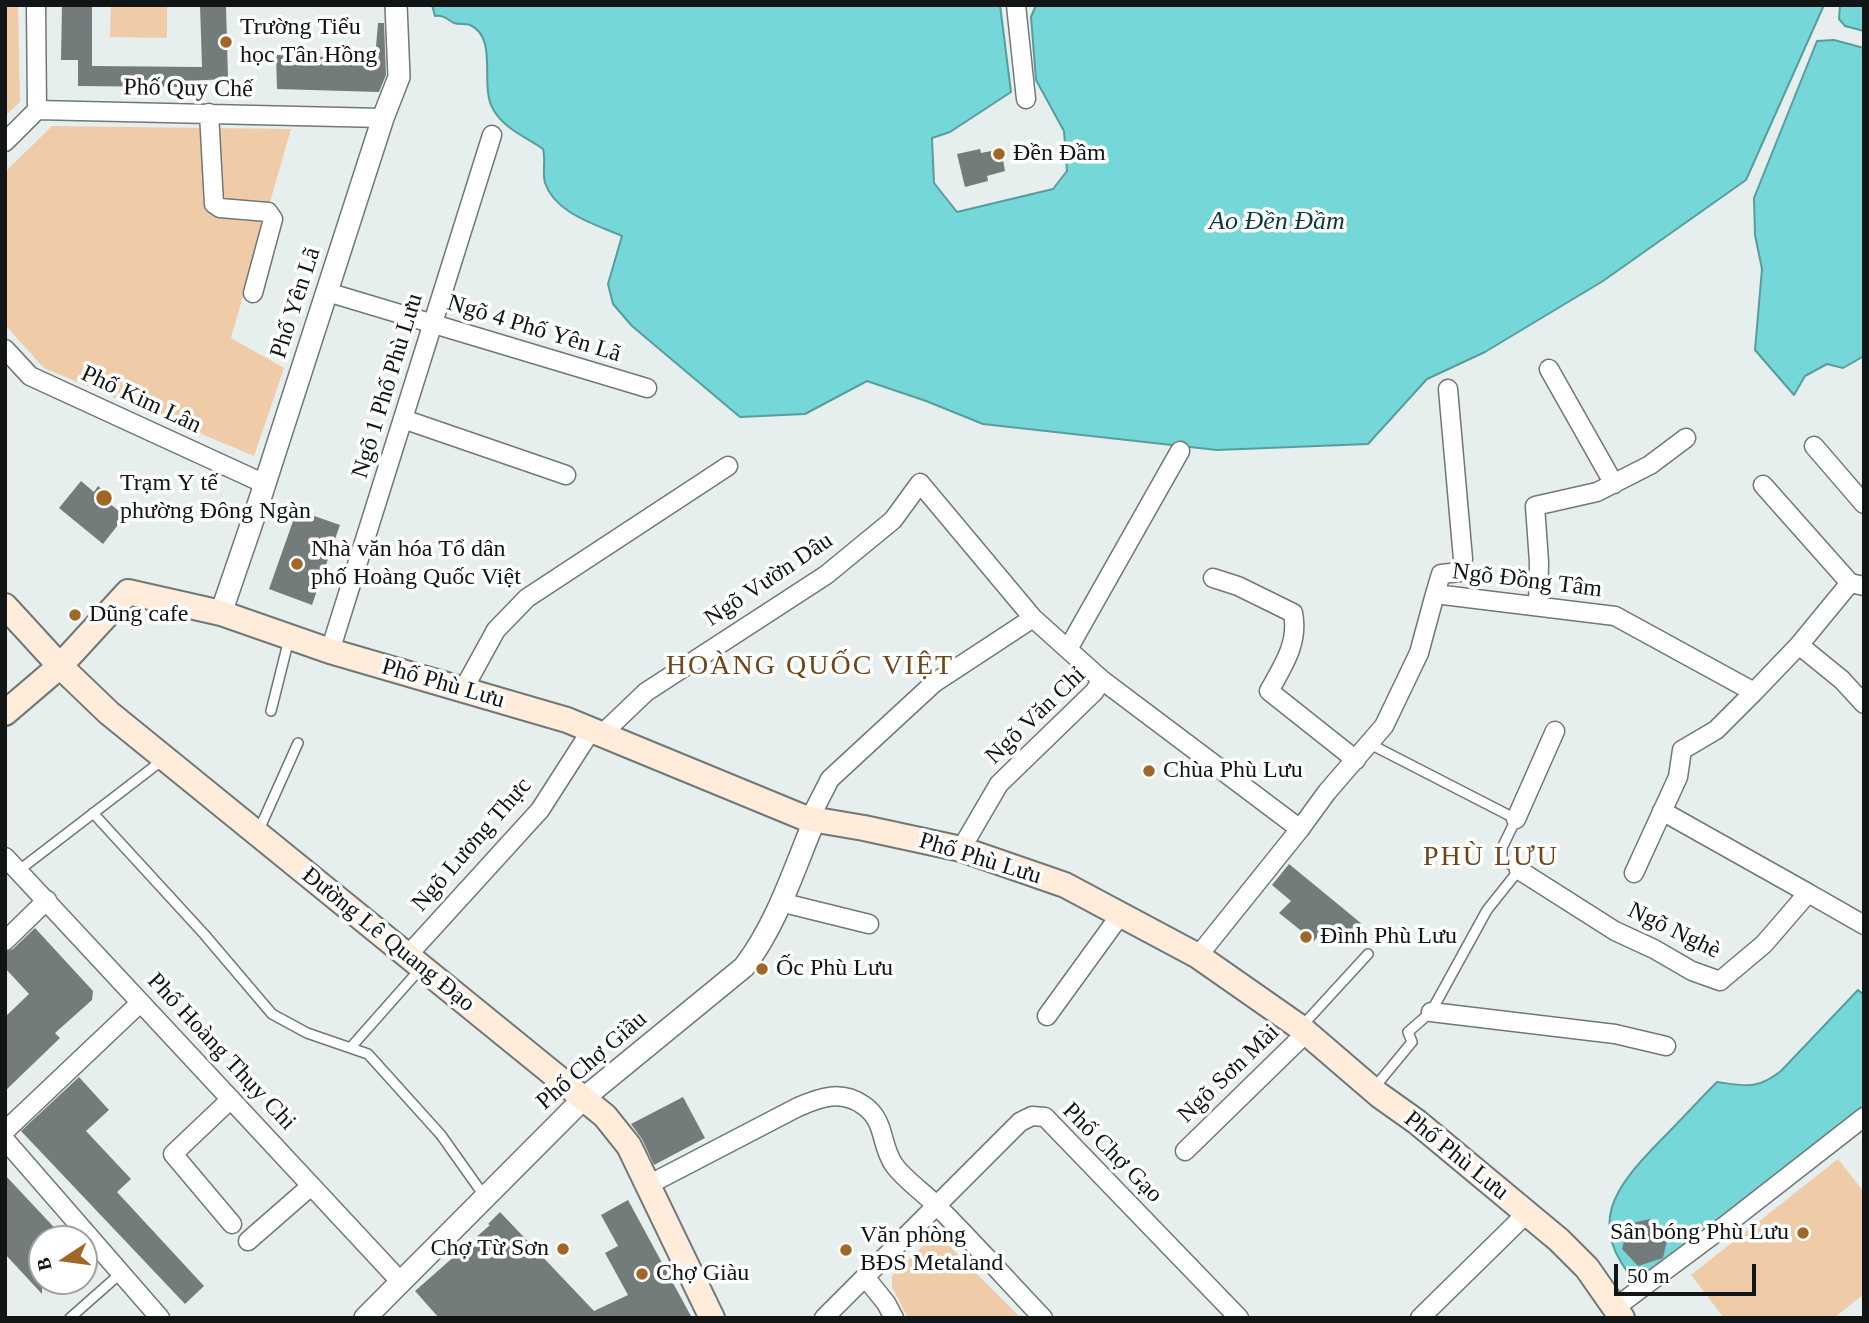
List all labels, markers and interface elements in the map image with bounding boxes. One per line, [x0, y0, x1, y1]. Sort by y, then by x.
place label: Trường Tiểu học Tân Hồng [240, 14, 377, 70]
marker: Trường Tiểu học Tân Hồng [218, 34, 234, 50]
street label: Phố Quy Chế [123, 73, 253, 105]
place label: Đền Đầm [1013, 140, 1106, 168]
marker: Đền Đầm [991, 146, 1007, 162]
water label: Ao Đền Đầm [1209, 206, 1345, 238]
street label: Phố Yên Lã [265, 244, 327, 362]
street label: Ngõ 4 Phố Yên Lã [444, 289, 624, 369]
street label: Ngõ 1 Phố Phù Lưu [346, 290, 430, 482]
street label: Phố Kim Lân [76, 360, 206, 440]
place label: Trạm Y tế phường Đông Ngàn [120, 470, 311, 526]
marker: Trạm Y tế phường Đông Ngàn [94, 488, 114, 508]
street label: Ngõ Vườn Dâu [699, 527, 839, 633]
place label: Nhà văn hóa Tổ dân phố Hoàng Quốc Việt [311, 536, 521, 592]
marker: Nhà văn hóa Tổ dân phố Hoàng Quốc Việt [289, 556, 305, 572]
street label: Ngõ Đồng Tâm [1450, 558, 1604, 604]
place label: Dũng cafe [89, 601, 188, 629]
marker: Dũng cafe [67, 607, 83, 623]
district label: HOÀNG QUỐC VIỆT [668, 650, 952, 684]
street label: Phố Phù Lưu [378, 653, 508, 715]
street label: Ngõ Văn Chỉ [980, 661, 1092, 771]
place label: Chùa Phù Lưu [1163, 757, 1303, 785]
marker: Chùa Phù Lưu [1141, 763, 1157, 779]
street label: Ngõ Lương Thực [406, 772, 538, 918]
street label: Phố Phù Lưu [915, 827, 1045, 891]
district label: PHÙ LƯU [1424, 841, 1558, 875]
street label: Đường Lê Quang Đạo [296, 861, 480, 1019]
street label: Ngõ Nghè [1623, 896, 1725, 966]
place label: Đình Phù Lưu [1320, 923, 1457, 951]
marker: Đình Phù Lưu [1298, 929, 1314, 945]
place label: Ốc Phù Lưu [776, 955, 893, 983]
marker: Ốc Phù Lưu [754, 961, 770, 977]
street label: Phố Hoàng Thụy Chi [141, 967, 301, 1137]
street label: Phố Chợ Giầu [531, 1005, 653, 1117]
street label: Ngõ Sơn Mài [1172, 1018, 1286, 1130]
street label: Phố Chợ Gạo [1056, 1097, 1168, 1209]
street label: Phố Phù Lưu [1398, 1105, 1514, 1207]
place label: Sân bóng Phù Lưu [1610, 1219, 1789, 1247]
place label: Văn phòng BĐS Metaland [860, 1222, 1003, 1278]
north arrow [28, 1225, 98, 1295]
marker: Sân bóng Phù Lưu [1795, 1225, 1811, 1241]
place label: Chợ Từ Sơn [431, 1235, 549, 1263]
marker: Chợ Từ Sơn [555, 1241, 571, 1257]
marker: Văn phòng BĐS Metaland [838, 1242, 854, 1258]
scale bar [1617, 1250, 1759, 1294]
text: B [32, 1256, 56, 1273]
place label: Chợ Giàu [656, 1260, 749, 1288]
text: 50 m [1627, 1264, 1670, 1288]
marker: Chợ Giàu [634, 1266, 650, 1282]

